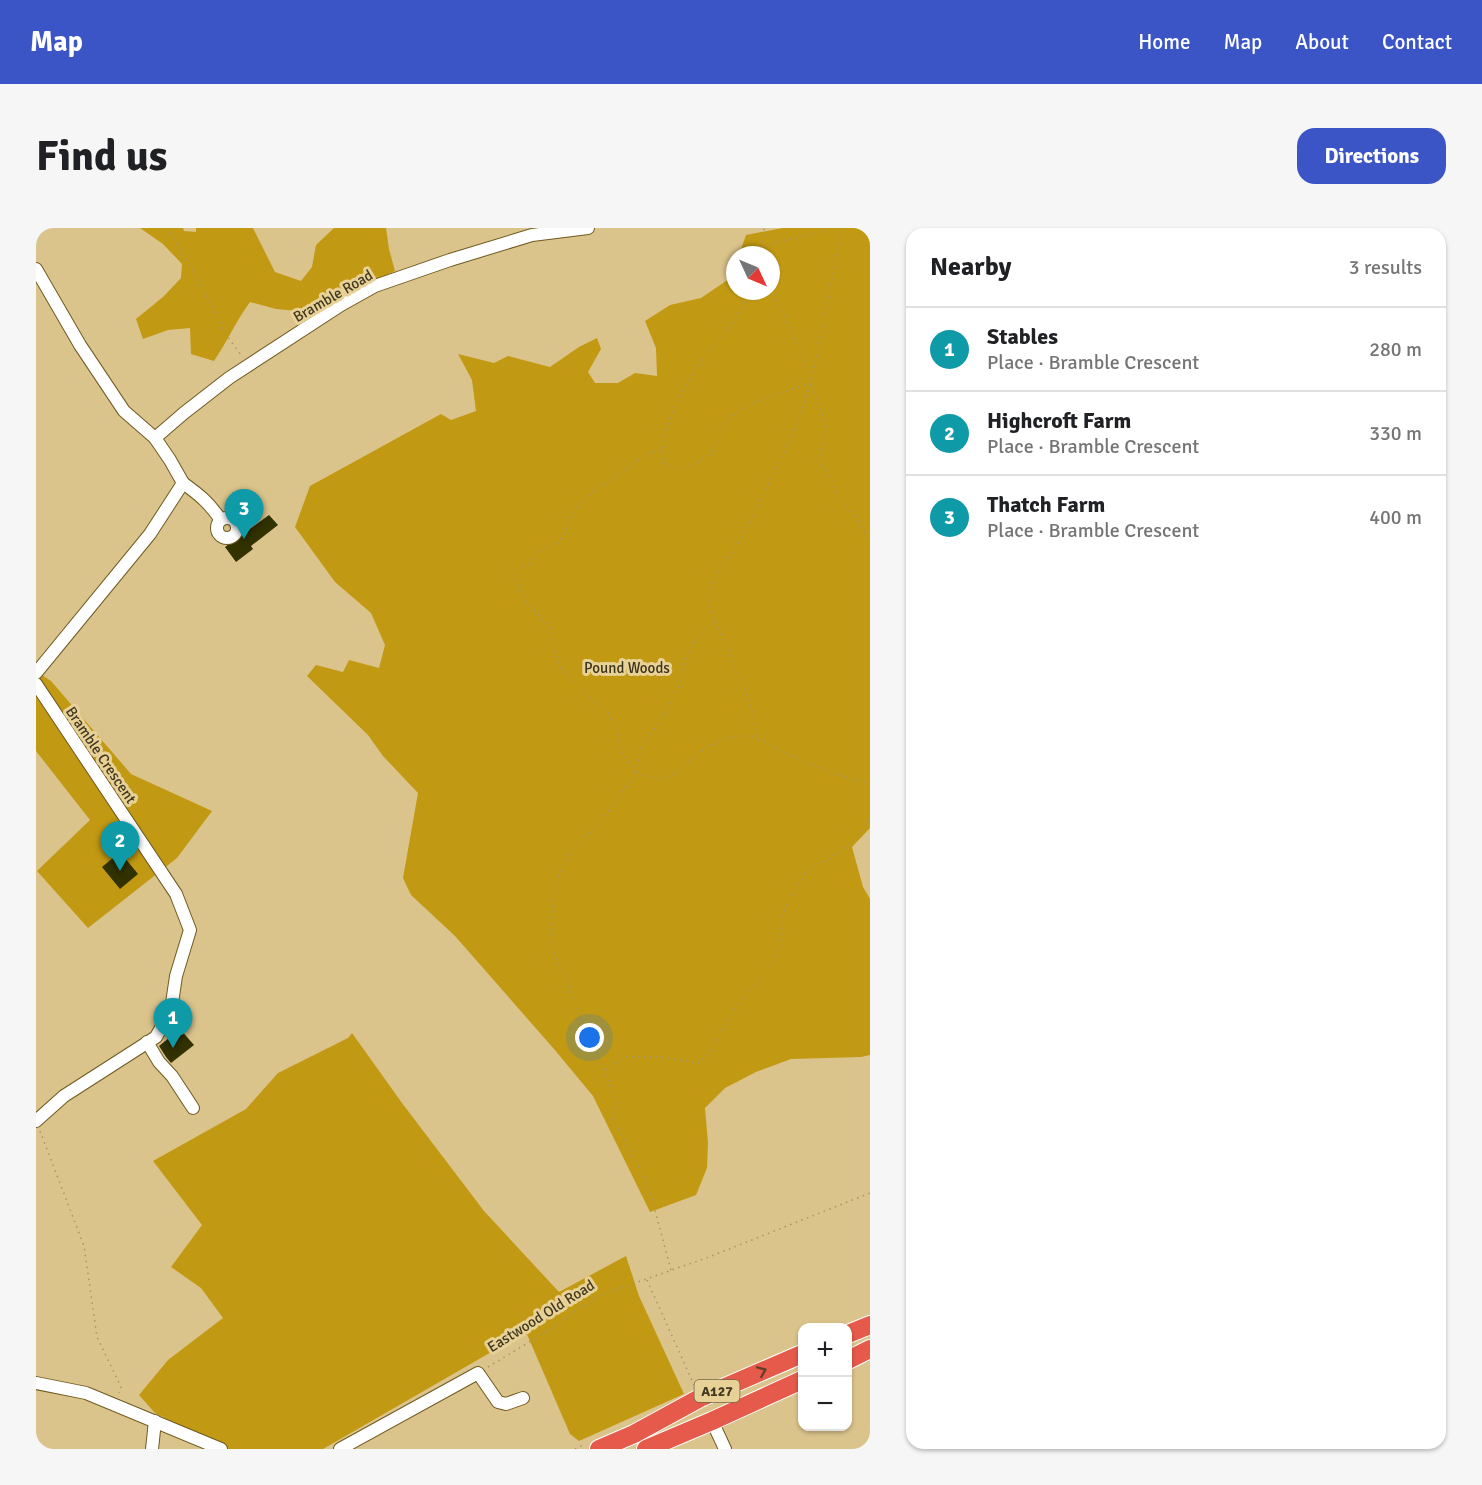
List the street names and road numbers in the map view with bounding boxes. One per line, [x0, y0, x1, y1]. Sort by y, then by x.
street label: Bramble Road [290, 266, 376, 326]
street label: Bramble Crescent [62, 703, 140, 807]
street label: Eastwood Old Road [484, 1276, 598, 1356]
road number: A127 [694, 1380, 740, 1402]

